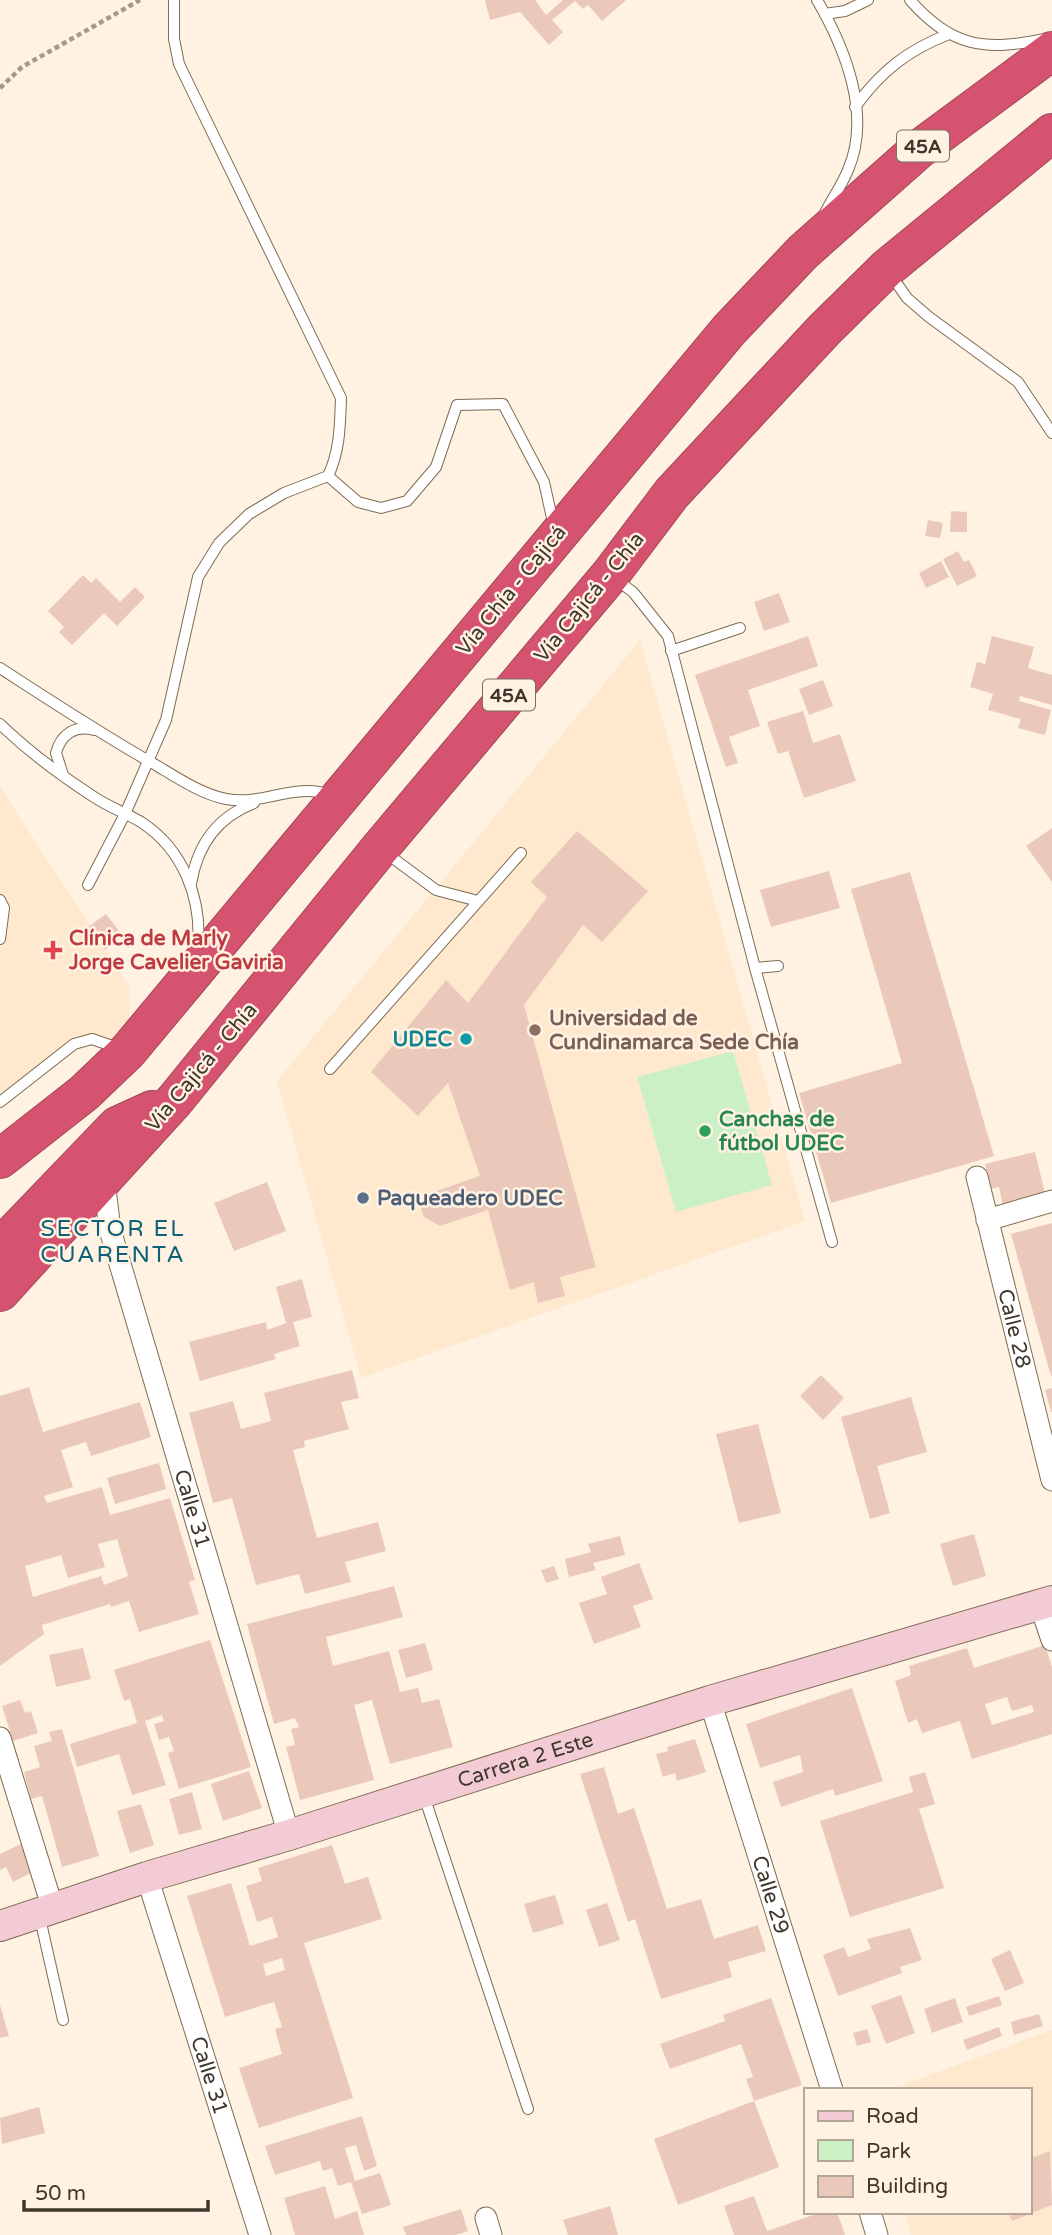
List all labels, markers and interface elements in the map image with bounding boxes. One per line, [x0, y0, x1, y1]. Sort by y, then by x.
road number: 45A [897, 130, 949, 162]
street label: Vía Chía - Cajicá [451, 520, 572, 661]
street label: Vía Cajicá - Chía [529, 527, 650, 668]
road number: 45A [483, 680, 535, 710]
place label: Clínica de Marly Jorge Cavelier Gaviria [68, 926, 284, 975]
marker: Clínica de Marly Jorge Cavelier Gaviria [43, 940, 63, 960]
street label: Vía Cajicá - Chía [140, 998, 263, 1137]
place label: Universidad de Cundinamarca Sede Chía [549, 1006, 799, 1055]
marker: Universidad de Cundinamarca Sede Chía [527, 1022, 543, 1038]
place label: UDEC [392, 1027, 452, 1052]
marker: UDEC [458, 1031, 474, 1047]
place label: Canchas de fútbol UDEC [719, 1107, 844, 1156]
marker: Canchas de fútbol UDEC [697, 1123, 713, 1139]
place label: Paqueadero UDEC [377, 1186, 563, 1211]
marker: Paqueadero UDEC [355, 1190, 371, 1206]
district label: SECTOR EL CUARENTA [40, 1215, 186, 1269]
street label: Calle 28 [992, 1286, 1036, 1371]
street label: Calle 31 [169, 1467, 215, 1551]
street label: Carrera 2 Este [454, 1727, 597, 1794]
street label: Calle 29 [746, 1853, 794, 1937]
street label: Calle 31 [185, 2033, 233, 2118]
legend [804, 2088, 1031, 2214]
text: Road [866, 2104, 919, 2129]
text: Park [866, 2139, 911, 2164]
scale bar [24, 2168, 208, 2212]
text: Building [866, 2174, 948, 2199]
text: 50 m [35, 2181, 86, 2206]

